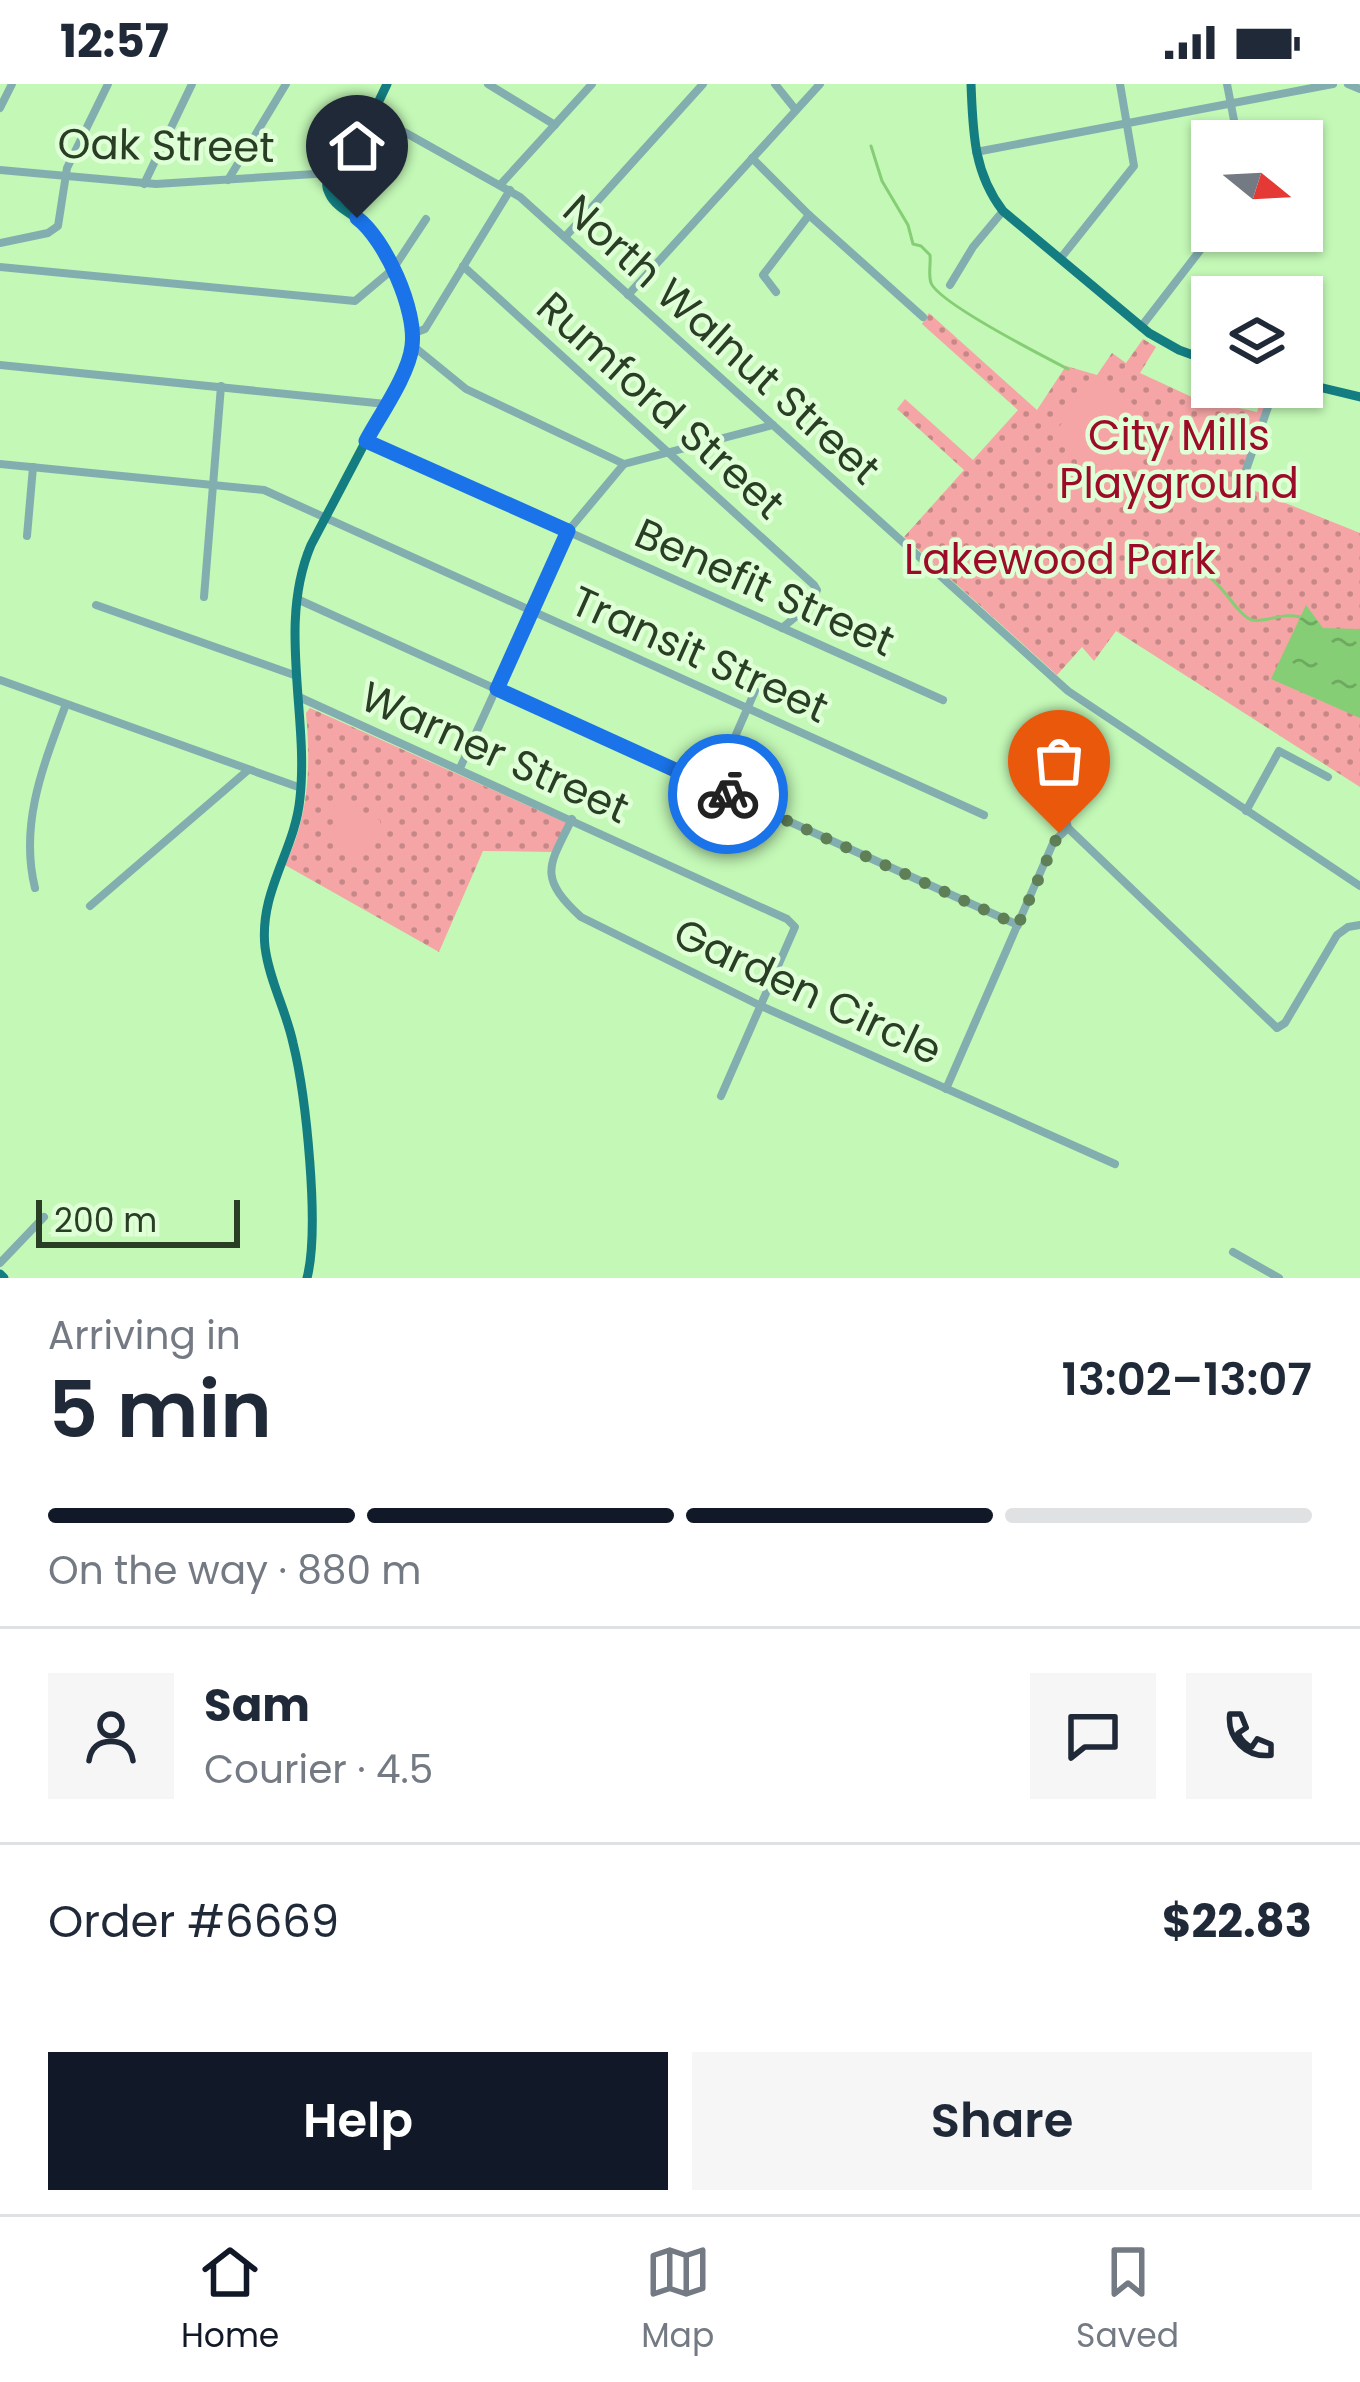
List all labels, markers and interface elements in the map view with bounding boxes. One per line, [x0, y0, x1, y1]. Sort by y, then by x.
text: 12:57 [60, 10, 169, 73]
pin [306, 95, 408, 218]
icon: home [324, 113, 390, 179]
street label: Oak Street [57, 114, 275, 177]
north arrow [1191, 120, 1323, 252]
map controls [1191, 120, 1323, 408]
street label: North Walnut Street [550, 181, 893, 498]
button: layers [1191, 276, 1323, 408]
street label: Rumford Street [524, 278, 797, 533]
park label: City Mills Playground [1059, 406, 1299, 513]
street label: Benefit Street [626, 504, 904, 671]
park label: Lakewood Park [904, 530, 1216, 589]
street label: Transit Street [562, 571, 838, 737]
street label: Warner Street [351, 667, 638, 838]
pin [1008, 710, 1110, 833]
icon: bag [1026, 728, 1092, 794]
courier [668, 734, 788, 854]
icon: bike [695, 761, 761, 827]
street label: Garden Circle [664, 904, 951, 1079]
scale bar [36, 1194, 240, 1247]
text: 200 m [54, 1197, 157, 1244]
text: Arriving in [48, 1308, 241, 1363]
text: 13:02–13:07 [1062, 1348, 1312, 1411]
text: 5 min [48, 1355, 272, 1464]
text: On the way · 880 m [48, 1543, 421, 1598]
button: person [48, 1673, 174, 1799]
button: chat [1030, 1673, 1156, 1799]
button: phone [1186, 1673, 1312, 1799]
text: Sam [204, 1674, 310, 1737]
text: Courier · 4.5 [204, 1742, 433, 1797]
text: Order #6669 [48, 1890, 339, 1953]
text: $22.83 [1162, 1890, 1312, 1953]
button: Help [48, 2052, 668, 2190]
button: Share [692, 2052, 1312, 2190]
tab: Home [181, 2239, 279, 2361]
tab: Map [641, 2239, 714, 2361]
tab: Saved [1076, 2239, 1179, 2361]

